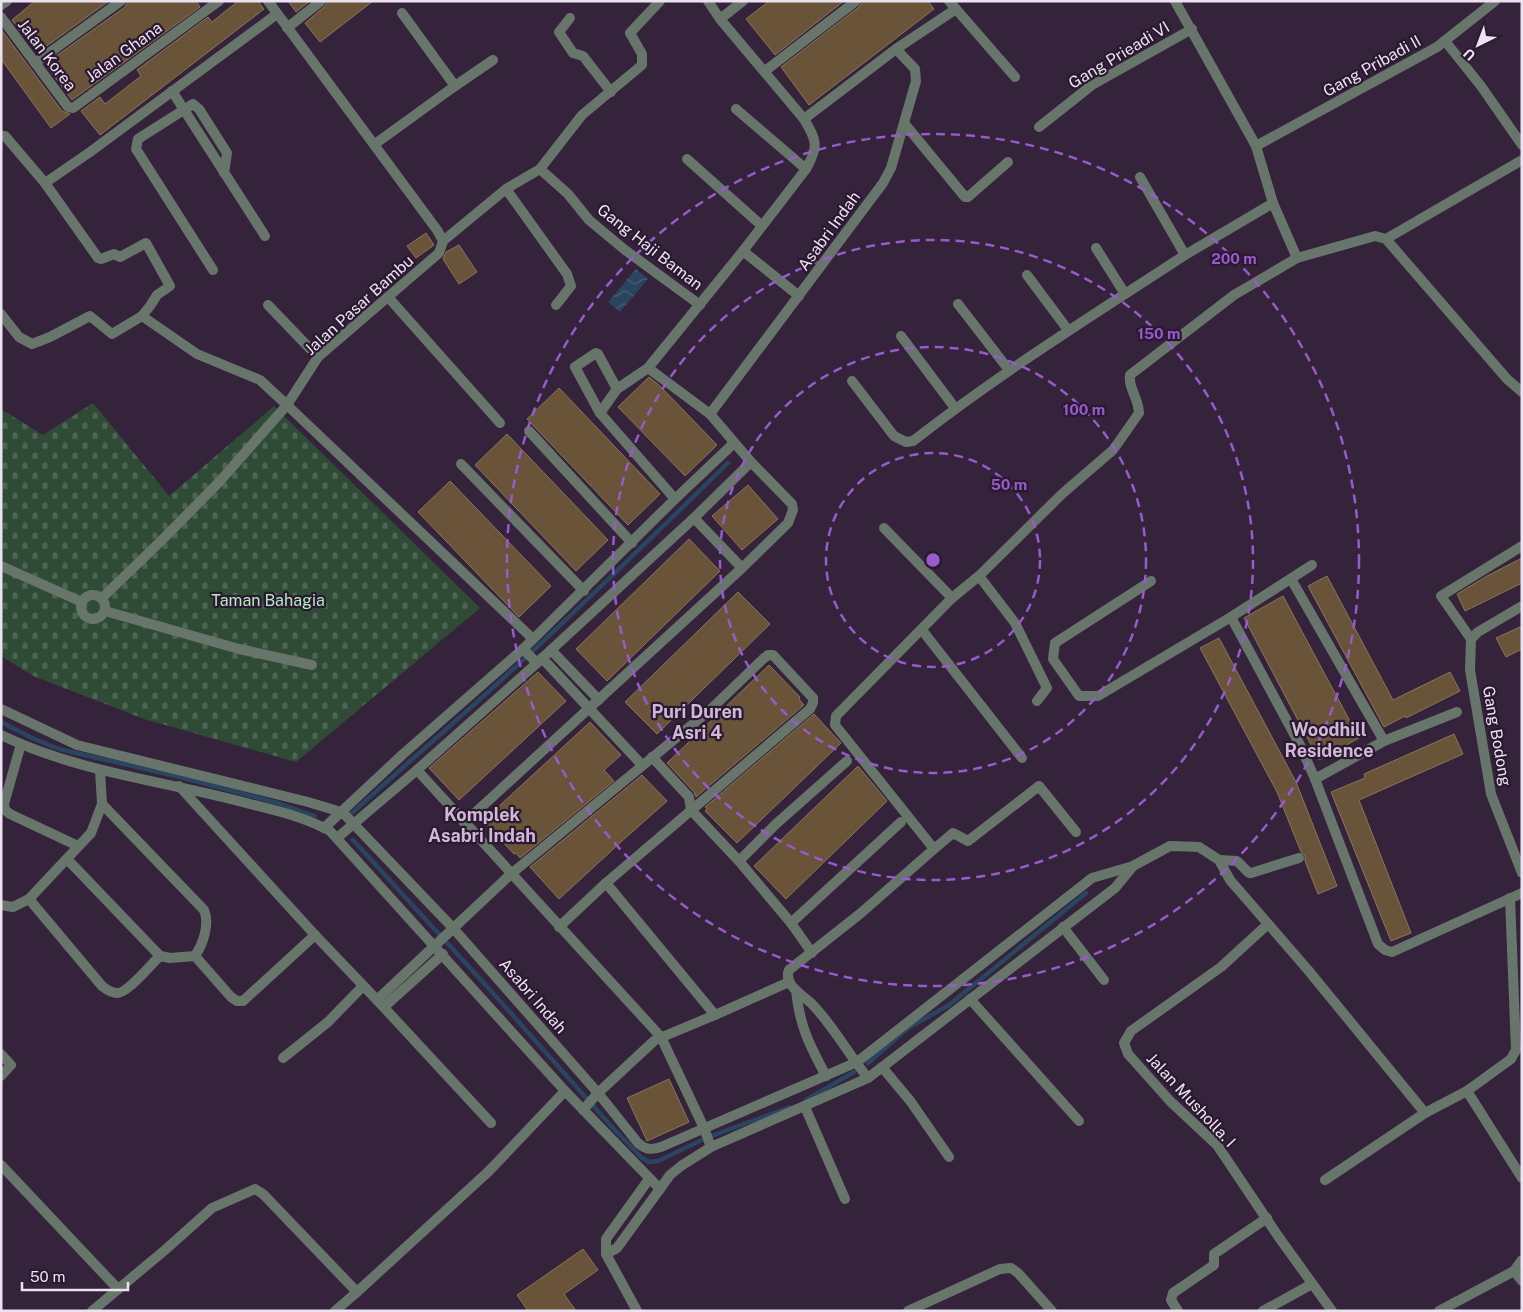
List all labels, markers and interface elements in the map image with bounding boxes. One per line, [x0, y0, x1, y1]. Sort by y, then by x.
street label: Jalan Korea [14, 15, 80, 95]
street label: Gang Prieadi VI [1065, 17, 1173, 93]
street label: Jalan Ghana [82, 18, 166, 86]
north arrow [1453, 20, 1503, 70]
street label: Gang Pribadi II [1320, 31, 1424, 101]
text: U [1460, 45, 1478, 64]
street label: Asabri Indah [794, 188, 864, 274]
street label: Gang Haji Baman [594, 200, 706, 294]
text: 200 m [1211, 250, 1257, 267]
street label: Jalan Pasar Bambu [301, 251, 417, 359]
text: 150 m [1137, 325, 1181, 342]
text: 100 m [1063, 401, 1105, 418]
text: 50 m [991, 476, 1027, 493]
centre of rings [924, 551, 942, 569]
park label: Taman Bahagia [211, 591, 325, 610]
street label: Gang Bodong [1479, 684, 1515, 788]
district label: Puri Duren Asri 4 [652, 701, 742, 743]
district label: Woodhill Residence [1284, 719, 1374, 761]
district label: Komplek Asabri Indah [428, 804, 536, 846]
street label: Asabri Indah [495, 955, 571, 1037]
street label: Jalan Musholla. I [1143, 1049, 1239, 1151]
scale bar [22, 1260, 129, 1292]
text: 50 m [30, 1268, 65, 1285]

